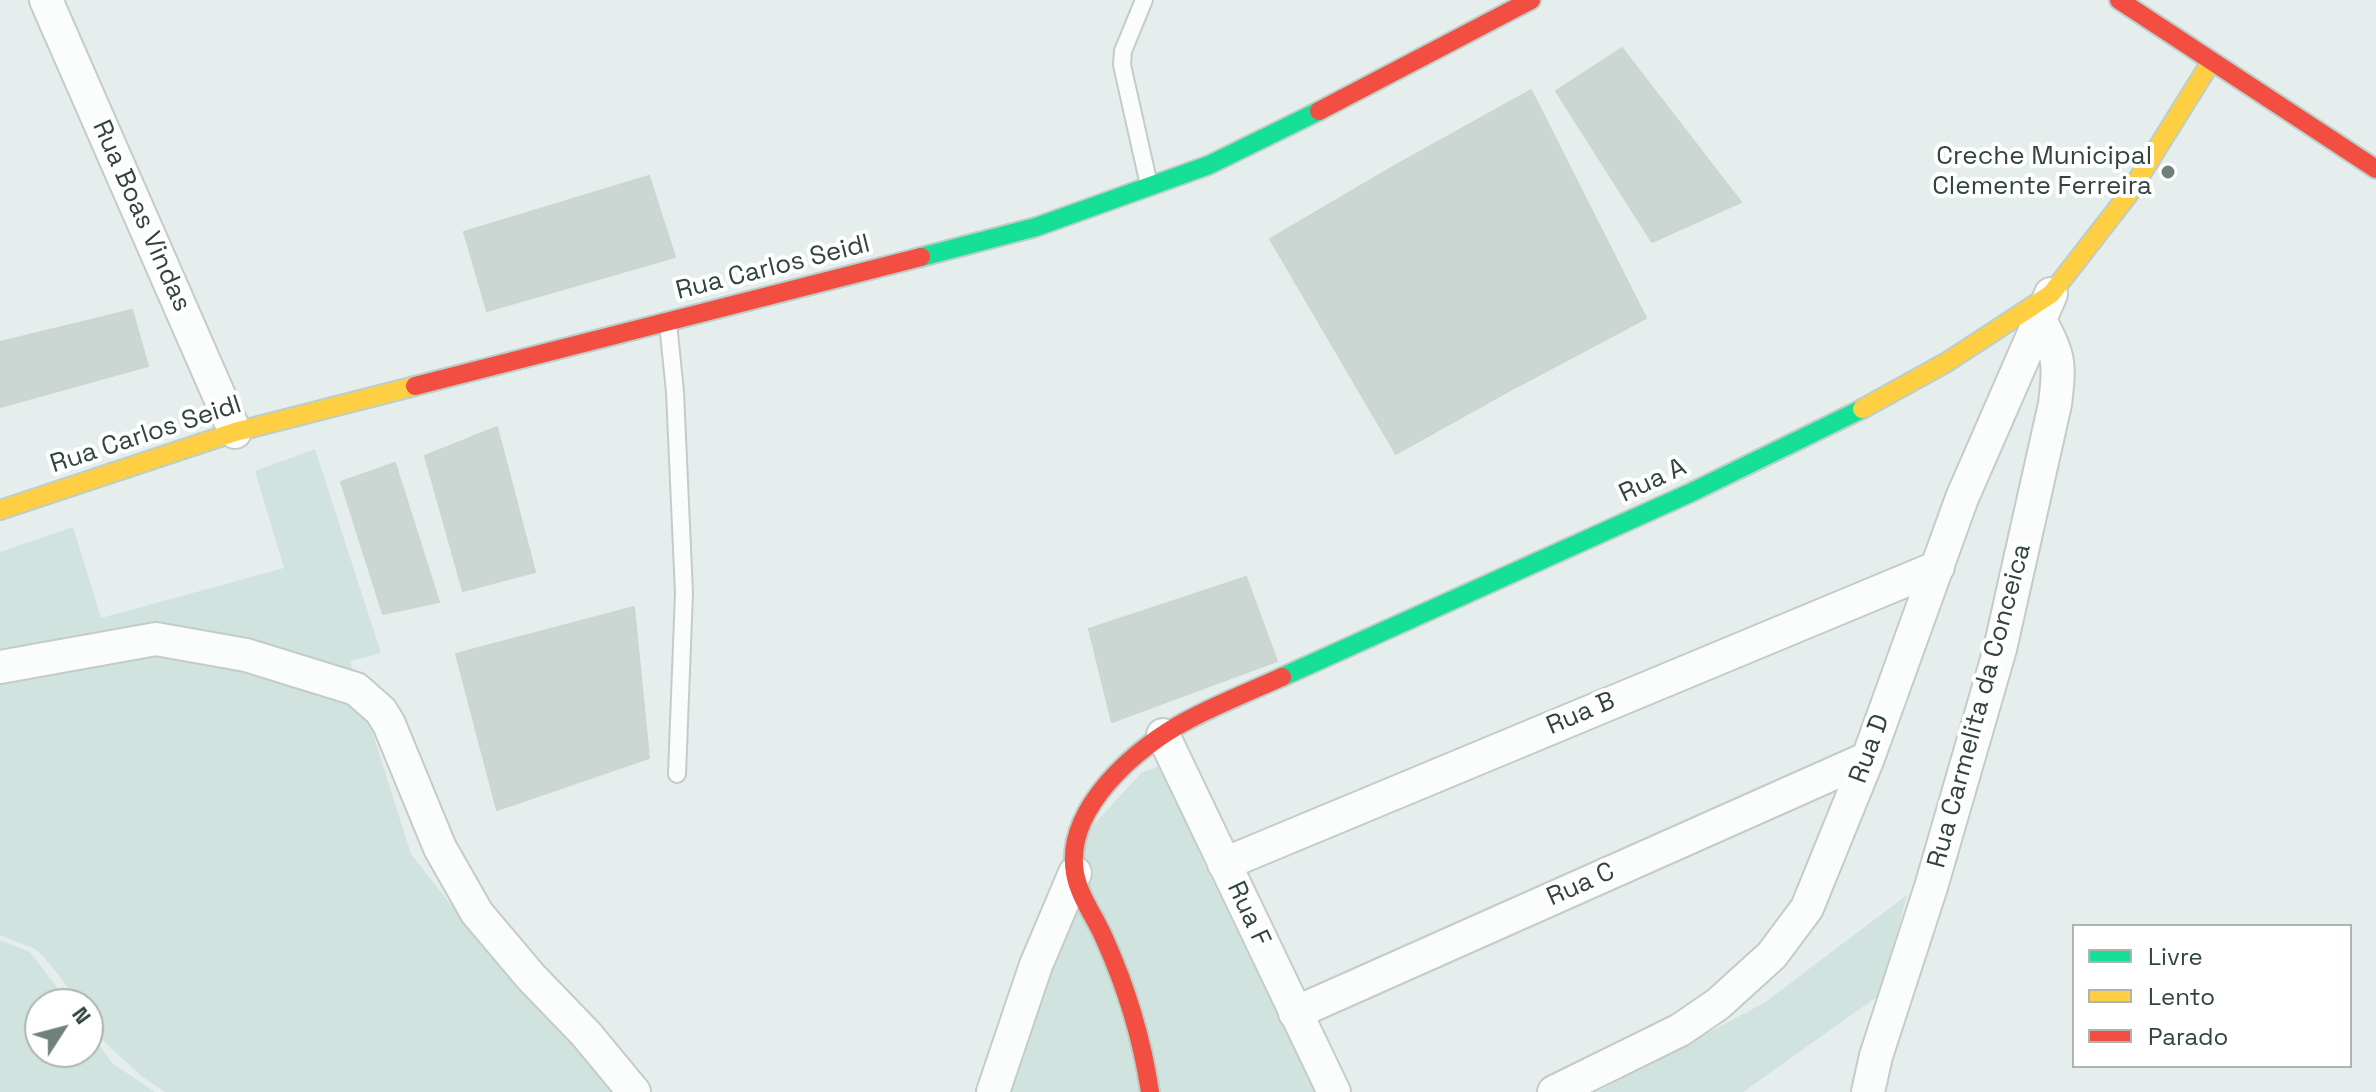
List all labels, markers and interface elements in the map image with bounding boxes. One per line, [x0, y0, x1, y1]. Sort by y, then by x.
street label: Rua Boas Vindas [85, 116, 197, 316]
place label: Creche Municipal Clemente Ferreira [1932, 141, 2152, 202]
marker: Creche Municipal Clemente Ferreira [2159, 163, 2177, 181]
street label: Rua Carlos Seidl [673, 229, 873, 307]
street label: Rua Carlos Seidl [47, 389, 245, 481]
street label: Rua A [1615, 452, 1691, 510]
street label: Rua Carmelita da Conceica [1922, 541, 2038, 871]
street label: Rua B [1542, 686, 1620, 742]
street label: Rua D [1843, 710, 1897, 788]
street label: Rua C [1542, 856, 1620, 914]
street label: Rua F [1219, 877, 1277, 951]
legend [2072, 924, 2352, 1068]
text: Livre [2148, 941, 2203, 972]
text: Lento [2148, 981, 2215, 1012]
north arrow [24, 988, 104, 1068]
text: N [66, 1001, 97, 1029]
text: Parado [2148, 1021, 2228, 1052]

